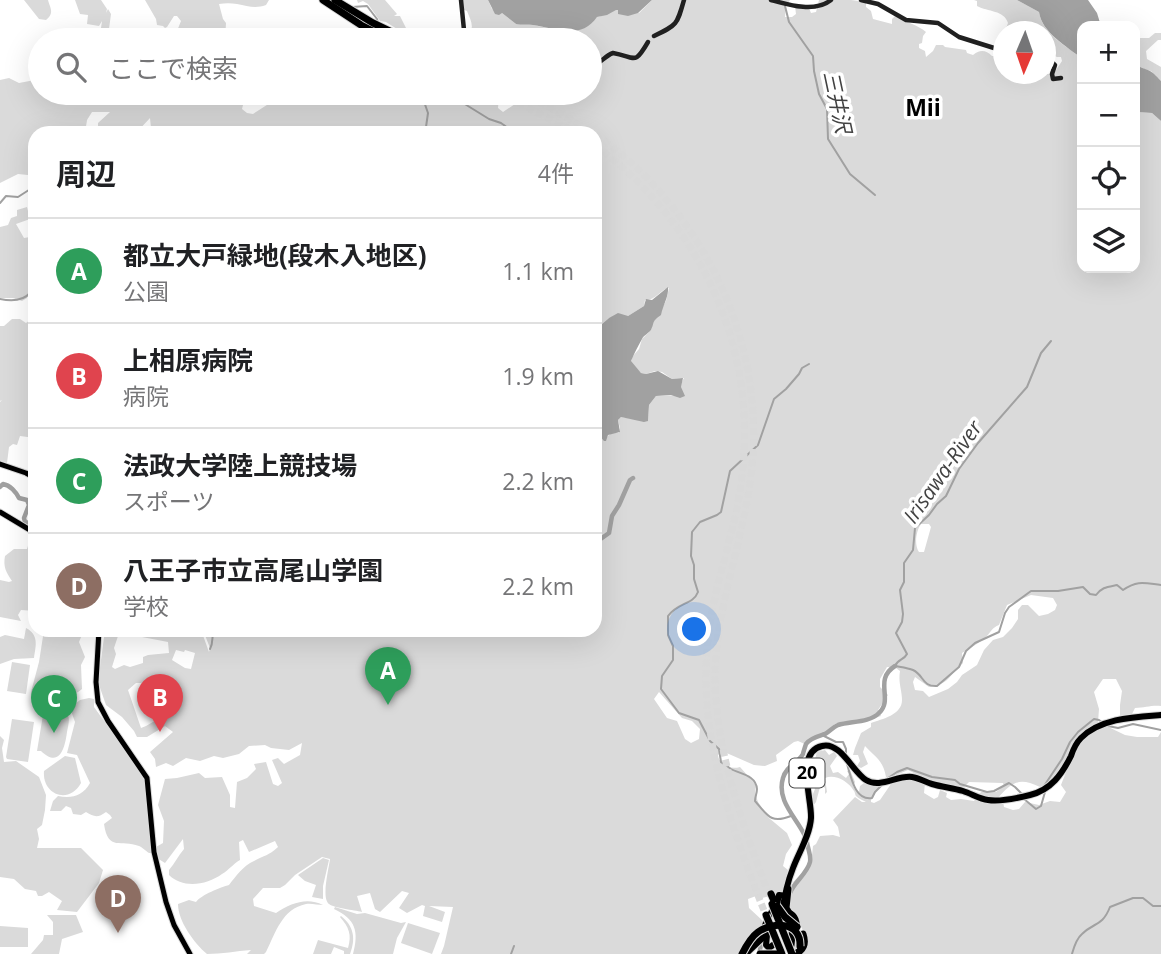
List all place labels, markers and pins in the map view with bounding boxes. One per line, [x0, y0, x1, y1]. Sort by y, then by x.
pin: A [365, 647, 411, 705]
pin: B [137, 674, 183, 732]
pin: C [31, 675, 77, 733]
pin: D [95, 875, 141, 933]

